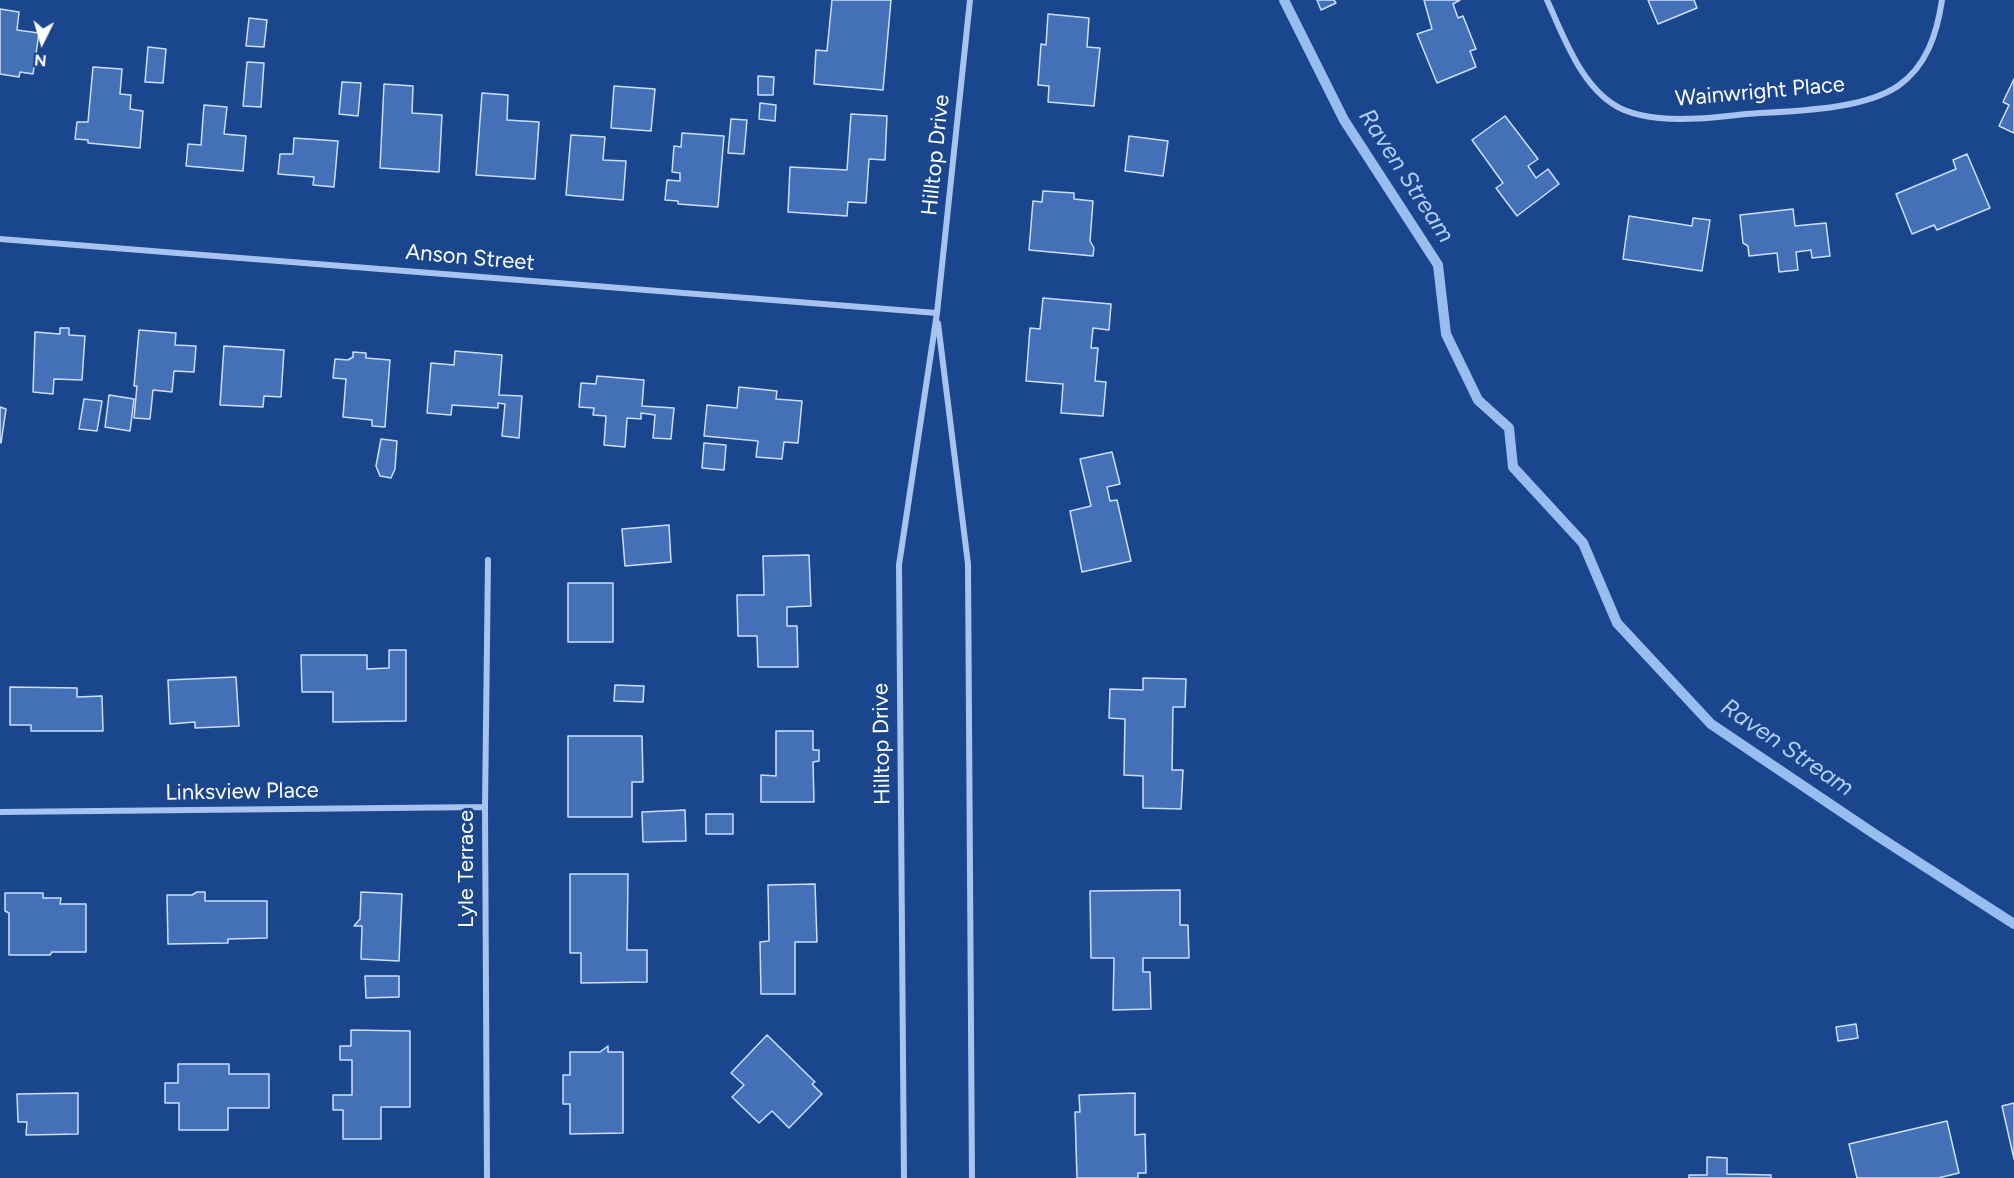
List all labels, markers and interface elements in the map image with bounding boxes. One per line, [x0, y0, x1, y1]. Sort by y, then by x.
north arrow [12, 12, 72, 72]
text: N [33, 50, 47, 70]
street label: Wainwright Place [1674, 71, 1846, 113]
street label: Hilltop Drive [917, 93, 955, 217]
water label: Raven Stream [1352, 104, 1460, 248]
street label: Anson Street [404, 239, 536, 277]
street label: Hilltop Drive [868, 683, 896, 805]
water label: Raven Stream [1715, 693, 1859, 803]
street label: Linksview Place [165, 777, 319, 807]
street label: Lyle Terrace [454, 810, 480, 928]

